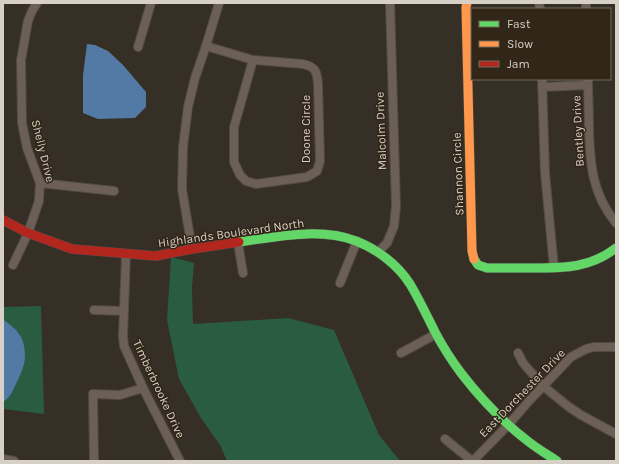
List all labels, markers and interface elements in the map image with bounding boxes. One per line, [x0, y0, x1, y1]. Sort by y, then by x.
legend [471, 8, 611, 80]
text: Fast [507, 17, 531, 31]
text: Slow [507, 37, 533, 51]
text: Jam [507, 57, 530, 71]
street label: Malcolm Drive [373, 92, 389, 170]
street label: Doone Circle [299, 95, 313, 163]
street label: Bentley Drive [569, 95, 587, 167]
street label: Shelly Drive [28, 118, 58, 184]
street label: Shannon Circle [450, 132, 466, 216]
street label: Highlands Boulevard North [157, 216, 305, 250]
street label: Timberbrooke Drive [130, 338, 188, 440]
street label: East Dorchester Drive [476, 346, 568, 440]

